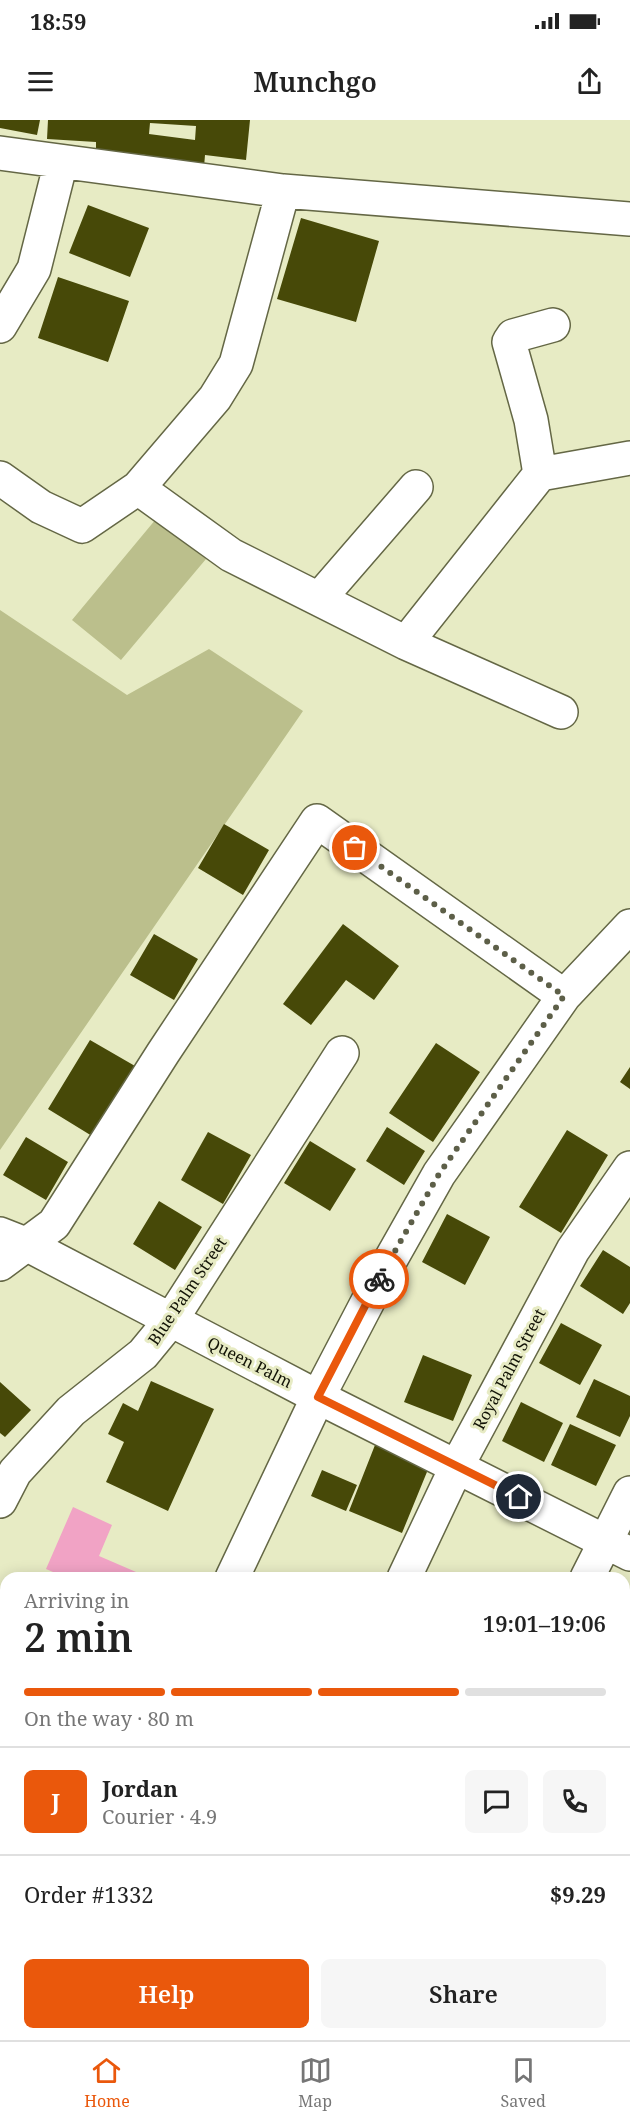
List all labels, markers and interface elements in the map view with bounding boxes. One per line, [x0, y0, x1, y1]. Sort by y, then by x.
text: 18:59 [30, 6, 86, 36]
text: Munchgo [253, 63, 377, 100]
icon: menu [24, 65, 57, 98]
icon: share [573, 65, 606, 98]
pin [329, 822, 380, 873]
icon: bag [338, 831, 371, 864]
street label: Blue Palm Street [143, 1232, 232, 1349]
courier [349, 1249, 409, 1309]
icon: bike [363, 1263, 396, 1296]
street label: Royal Palm Street [468, 1304, 550, 1433]
street label: Queen Palm [204, 1331, 296, 1393]
pin [493, 1471, 544, 1522]
icon: home [502, 1480, 535, 1513]
text: Arriving in [24, 1587, 129, 1614]
text: 19:01–19:06 [483, 1608, 606, 1638]
text: 2 min [24, 1610, 133, 1663]
text: On the way · 80 m [24, 1705, 194, 1732]
button: chat [465, 1770, 528, 1833]
button: phone [543, 1770, 606, 1833]
text: Jordan [102, 1773, 178, 1803]
text: J [51, 1786, 60, 1816]
text: Courier · 4.9 [102, 1803, 217, 1830]
text: Order #1332 [24, 1879, 154, 1909]
text: $9.29 [550, 1879, 606, 1909]
button: Help [24, 1959, 309, 2028]
button: Share [321, 1959, 606, 2028]
tab: Home [84, 2054, 130, 2112]
tab: Map [298, 2054, 332, 2112]
tab: Saved [500, 2054, 546, 2112]

